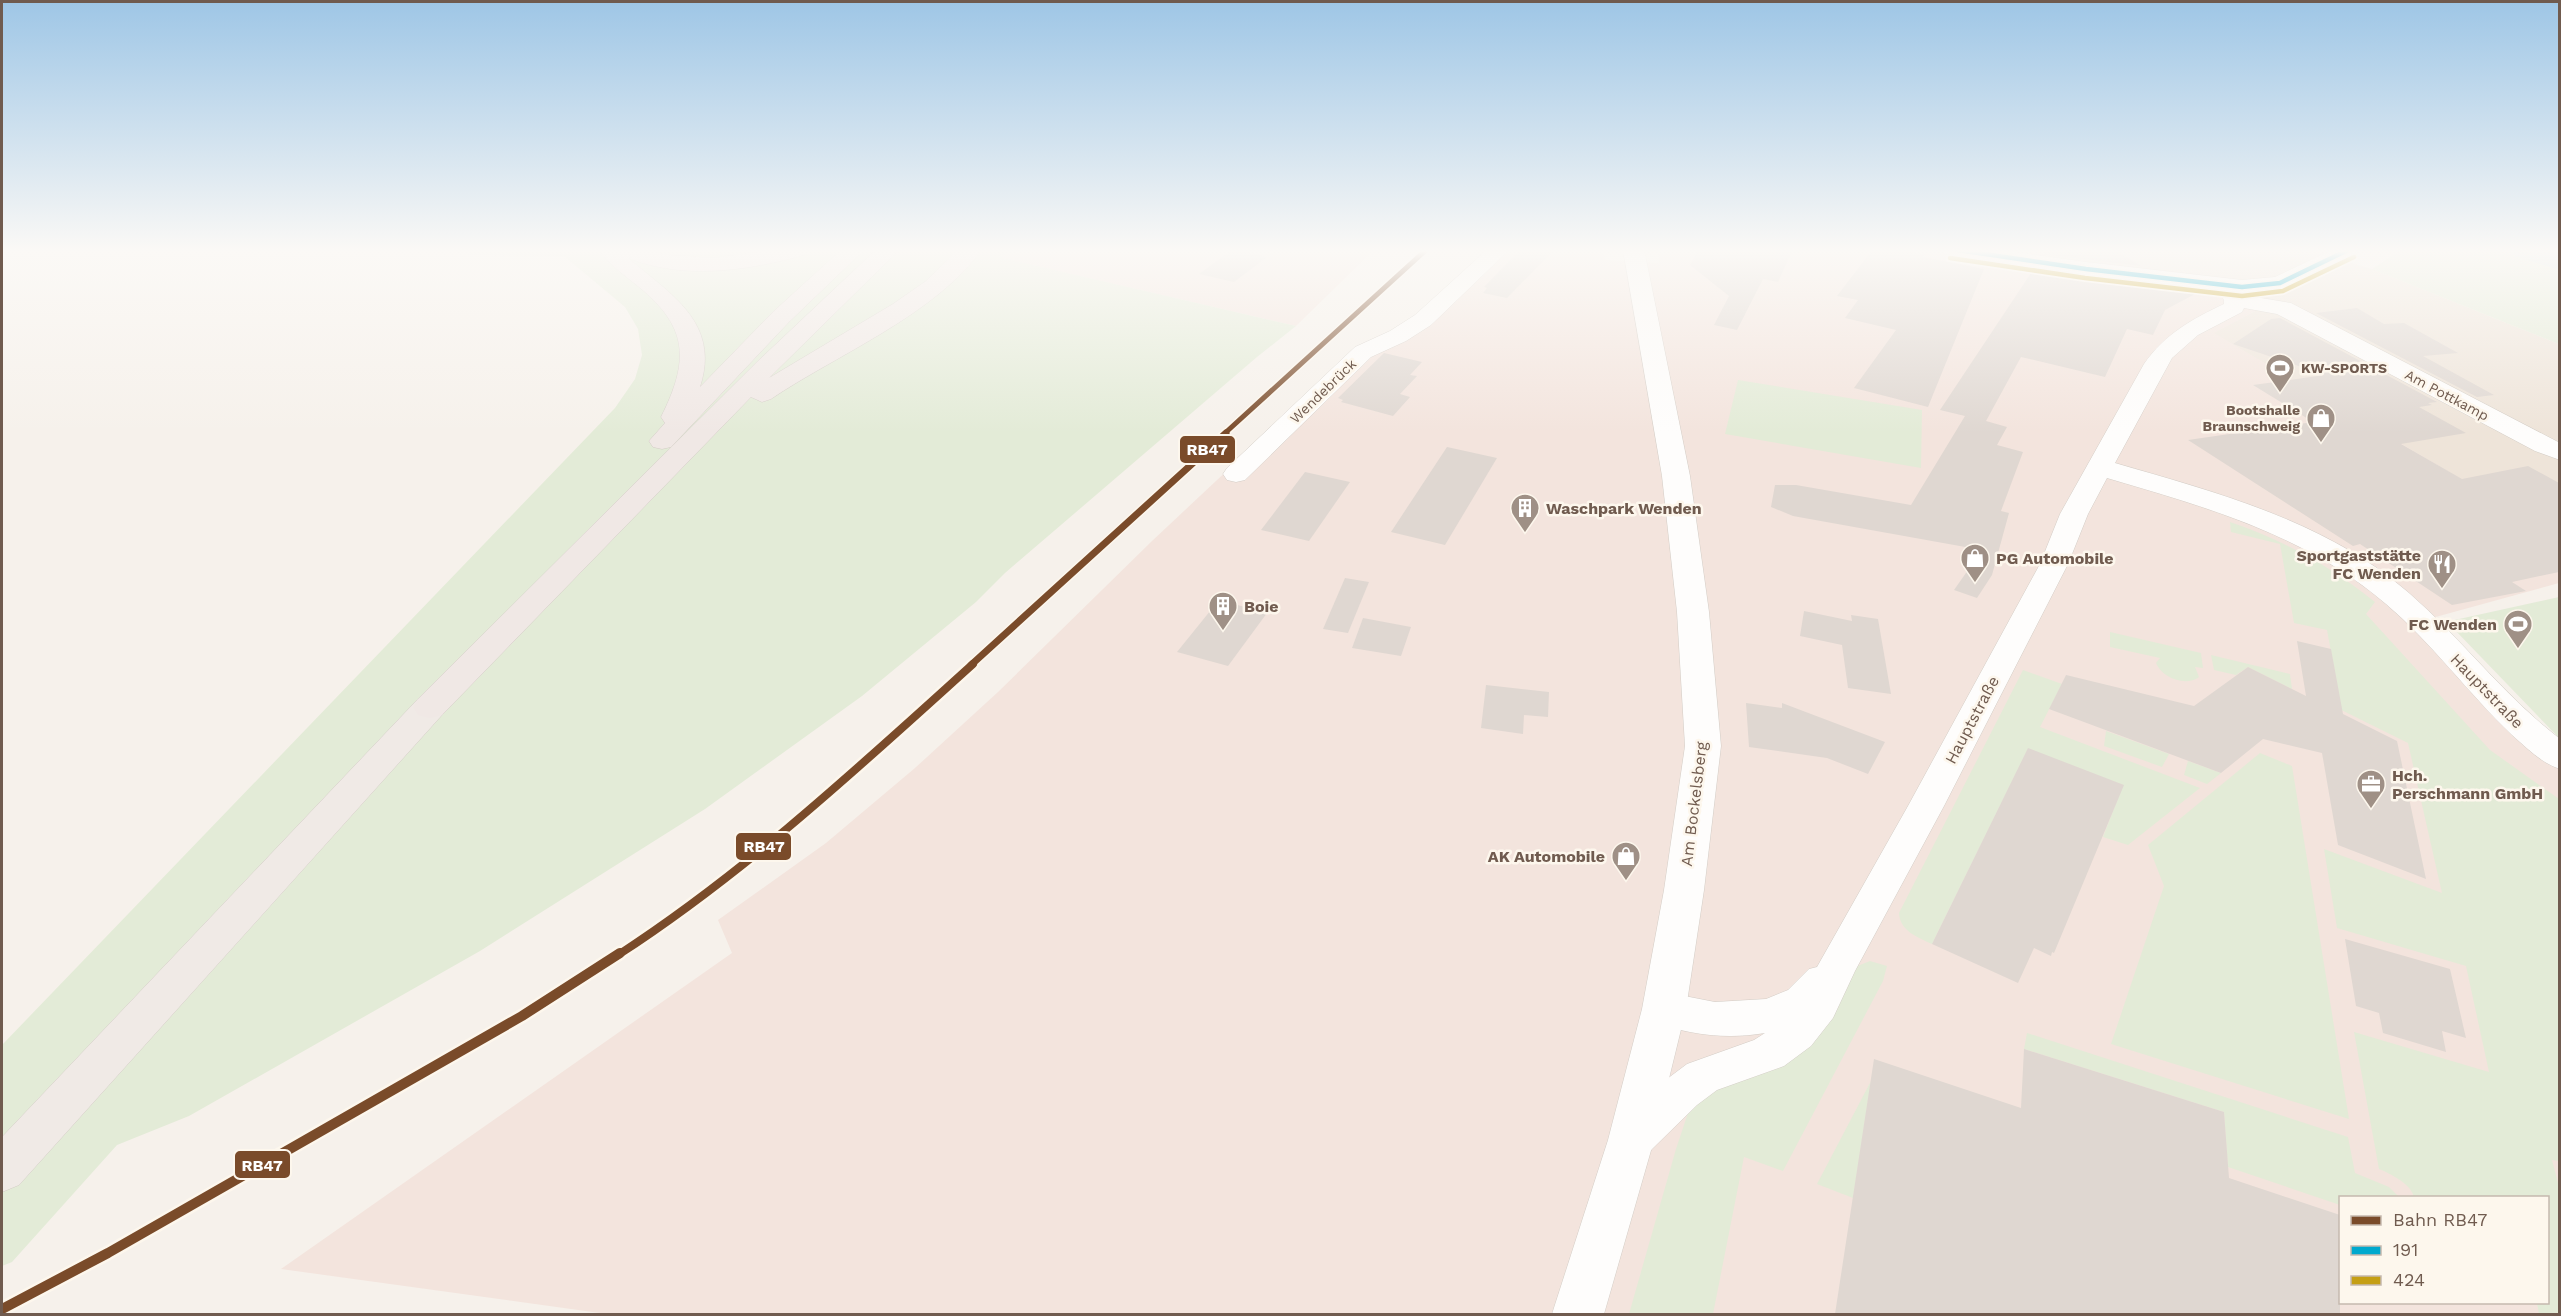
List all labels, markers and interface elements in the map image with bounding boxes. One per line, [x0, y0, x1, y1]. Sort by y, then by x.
sports icon: KW-SPORTS [2264, 352, 2296, 394]
street label: Wendebrück [1287, 356, 1359, 426]
place label: KW-SPORTS [2301, 360, 2387, 376]
street label: Am Pottkamp [2402, 366, 2492, 424]
place label: Bootshalle Braunschweig [2203, 402, 2300, 434]
shop icon: Bootshalle Braunschweig [2305, 402, 2337, 444]
line badge: RB47 [1179, 435, 1236, 464]
text: RB47 [1186, 440, 1228, 459]
building icon: Waschpark Wenden [1509, 492, 1541, 534]
place label: Waschpark Wenden [1546, 499, 1702, 518]
shop icon: PG Automobile [1959, 542, 1991, 584]
place label: Sportgaststätte FC Wenden [2296, 546, 2421, 583]
restaurant icon: Sportgaststätte FC Wenden [2426, 548, 2458, 590]
place label: PG Automobile [1996, 549, 2114, 568]
building icon: Boie [1207, 590, 1239, 632]
place label: Boie [1244, 597, 1278, 616]
sports icon: FC Wenden [2502, 608, 2534, 650]
place label: FC Wenden [2409, 615, 2497, 634]
street label: Hauptstraße [2447, 650, 2527, 732]
street label: Hauptstraße [1941, 673, 2003, 767]
street label: Am Bockelsberg [1677, 740, 1711, 867]
place label: Hch. Perschmann GmbH [2392, 766, 2543, 803]
office icon: Hch. Perschmann GmbH [2355, 768, 2387, 810]
line badge: RB47 [735, 832, 792, 861]
text: RB47 [743, 837, 785, 856]
shop icon: AK Automobile [1610, 840, 1642, 882]
place label: AK Automobile [1488, 847, 1605, 866]
line badge: RB47 [234, 1150, 291, 1179]
text: RB47 [241, 1156, 283, 1175]
legend [2339, 1196, 2549, 1304]
text: Bahn RB47 [2393, 1209, 2487, 1230]
text: 191 [2393, 1239, 2418, 1260]
text: 424 [2393, 1269, 2425, 1290]

